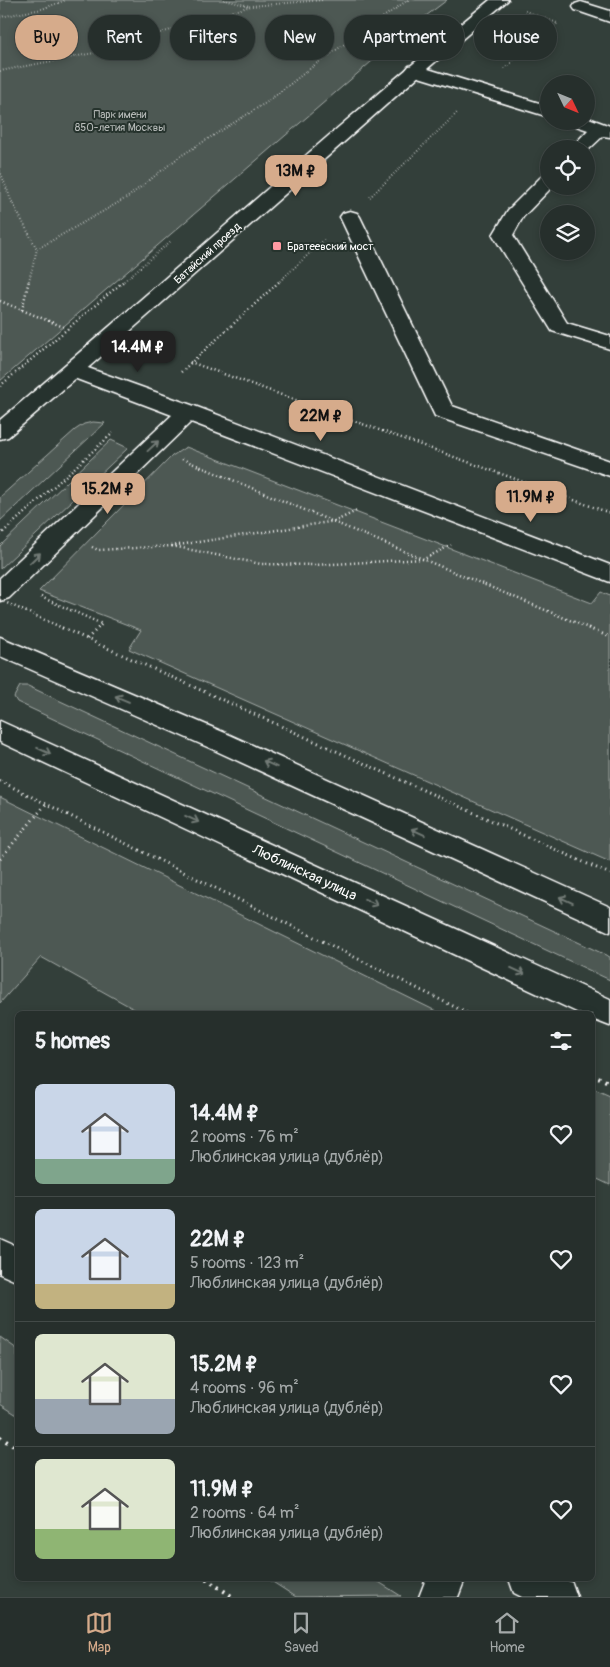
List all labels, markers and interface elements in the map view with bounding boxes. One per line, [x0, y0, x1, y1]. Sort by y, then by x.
chip: Buy [15, 15, 78, 60]
chip: Rent [88, 15, 160, 60]
chip: Filters [170, 15, 255, 60]
chip: New [265, 15, 334, 60]
chip: Apartment [344, 15, 464, 60]
chip: House [474, 15, 557, 60]
north arrow [540, 75, 595, 130]
map controls [540, 75, 595, 260]
park label: Парк имени 850-летия Москвы [75, 108, 165, 134]
button: locate [540, 140, 595, 195]
pin: 13M ₽ [261, 154, 331, 197]
text: 13M ₽ [276, 161, 316, 181]
button: layers [540, 205, 595, 260]
street label: Батайский проезд [171, 220, 244, 287]
marker: Братеевский мост [271, 240, 283, 252]
place label: Братеевский мост [287, 240, 374, 253]
pin: 14.4M ₽ [92, 330, 184, 373]
text: 14.4M ₽ [112, 337, 164, 357]
pin: 22M ₽ [286, 400, 356, 442]
text: 22M ₽ [300, 406, 342, 426]
one-way arrow [147, 440, 159, 452]
pin: 15.2M ₽ [62, 472, 154, 515]
text: 15.2M ₽ [82, 479, 134, 499]
pin: 11.9M ₽ [485, 480, 577, 523]
text: 11.9M ₽ [507, 487, 555, 507]
one-way arrow [29, 552, 42, 564]
one-way arrow [114, 694, 130, 703]
one-way arrow [36, 747, 51, 757]
one-way arrow [263, 759, 278, 768]
one-way arrow [184, 815, 199, 825]
one-way arrow [411, 827, 426, 836]
street label: Люблинская улица [249, 840, 360, 904]
one-way arrow [559, 894, 574, 904]
one-way arrow [363, 898, 378, 908]
one-way arrow [511, 966, 526, 976]
icon: filters [547, 1027, 575, 1055]
text: 5 homes [35, 1028, 110, 1055]
text: 14.4M ₽ [190, 1100, 259, 1127]
icon: home [75, 1104, 135, 1164]
icon: heart [547, 1120, 575, 1148]
text: 2 rooms · 76 m² [190, 1127, 299, 1147]
text: Люблинская улица (дублёр) [190, 1147, 384, 1167]
text: 22M ₽ [190, 1226, 246, 1253]
icon: home [75, 1229, 135, 1289]
icon: heart [547, 1245, 575, 1273]
text: 5 rooms · 123 m² [190, 1253, 304, 1273]
text: Люблинская улица (дублёр) [190, 1273, 384, 1293]
text: 15.2M ₽ [190, 1351, 258, 1378]
icon: home [75, 1354, 135, 1414]
icon: heart [547, 1370, 575, 1398]
text: 4 rooms · 96 m² [190, 1378, 299, 1398]
text: Люблинская улица (дублёр) [190, 1398, 384, 1418]
text: 11.9M ₽ [190, 1476, 254, 1503]
icon: home [75, 1479, 135, 1539]
icon: heart [547, 1495, 575, 1523]
text: 2 rooms · 64 m² [190, 1503, 300, 1523]
text: Люблинская улица (дублёр) [190, 1523, 384, 1543]
tab: Map [85, 1609, 113, 1656]
tab: Saved [284, 1609, 319, 1656]
tab: Home [489, 1609, 525, 1656]

